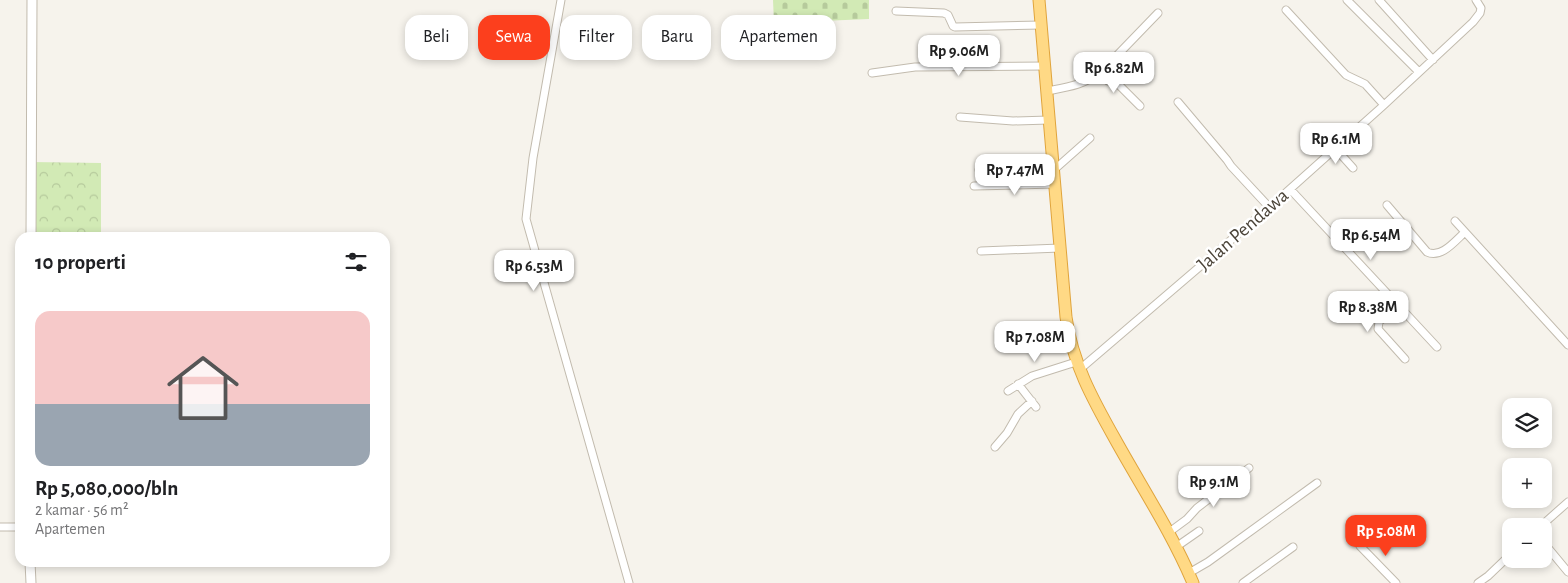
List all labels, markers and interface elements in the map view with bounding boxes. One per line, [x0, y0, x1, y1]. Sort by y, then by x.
chip: Beli [405, 15, 468, 60]
chip: Sewa [478, 15, 550, 60]
chip: Filter [560, 15, 632, 60]
chip: Baru [642, 15, 711, 60]
chip: Apartemen [721, 15, 836, 60]
pin: Rp 9.06M [907, 34, 1011, 77]
text: Rp 9.06M [929, 43, 989, 59]
pin: Rp 6.82M [1062, 52, 1166, 94]
text: Rp 6.82M [1084, 60, 1144, 76]
pin: Rp 6.1M [1290, 122, 1382, 165]
text: Rp 6.1M [1311, 131, 1361, 147]
pin: Rp 7.47M [963, 154, 1067, 196]
text: Rp 7.47M [986, 162, 1044, 178]
street label: Jalan Pendawa [1194, 185, 1292, 275]
pin: Rp 6.54M [1319, 218, 1423, 261]
text: Rp 6.54M [1342, 227, 1400, 243]
icon: filters [342, 248, 370, 276]
pin: Rp 6.53M [482, 250, 586, 292]
text: 10 properti [35, 252, 126, 273]
text: Rp 6.53M [505, 258, 563, 274]
pin: Rp 8.38M [1316, 290, 1420, 333]
text: Rp 8.38M [1339, 299, 1397, 315]
pin: Rp 7.08M [983, 320, 1087, 363]
text: Rp 7.08M [1005, 329, 1065, 345]
icon: home [158, 343, 248, 433]
map controls [1502, 398, 1552, 568]
button: layers [1502, 398, 1552, 448]
button: + [1502, 458, 1552, 508]
pin: Rp 9.1M [1168, 466, 1260, 508]
text: Rp 9.1M [1189, 474, 1239, 490]
text: Rp 5,080,000/bln [35, 478, 178, 499]
text: 2 kamar · 56 m² [35, 502, 129, 518]
pin: Rp 5.08M [1334, 514, 1438, 557]
button: − [1502, 518, 1552, 568]
text: Apartemen [35, 521, 105, 537]
text: Rp 5.08M [1356, 523, 1416, 539]

